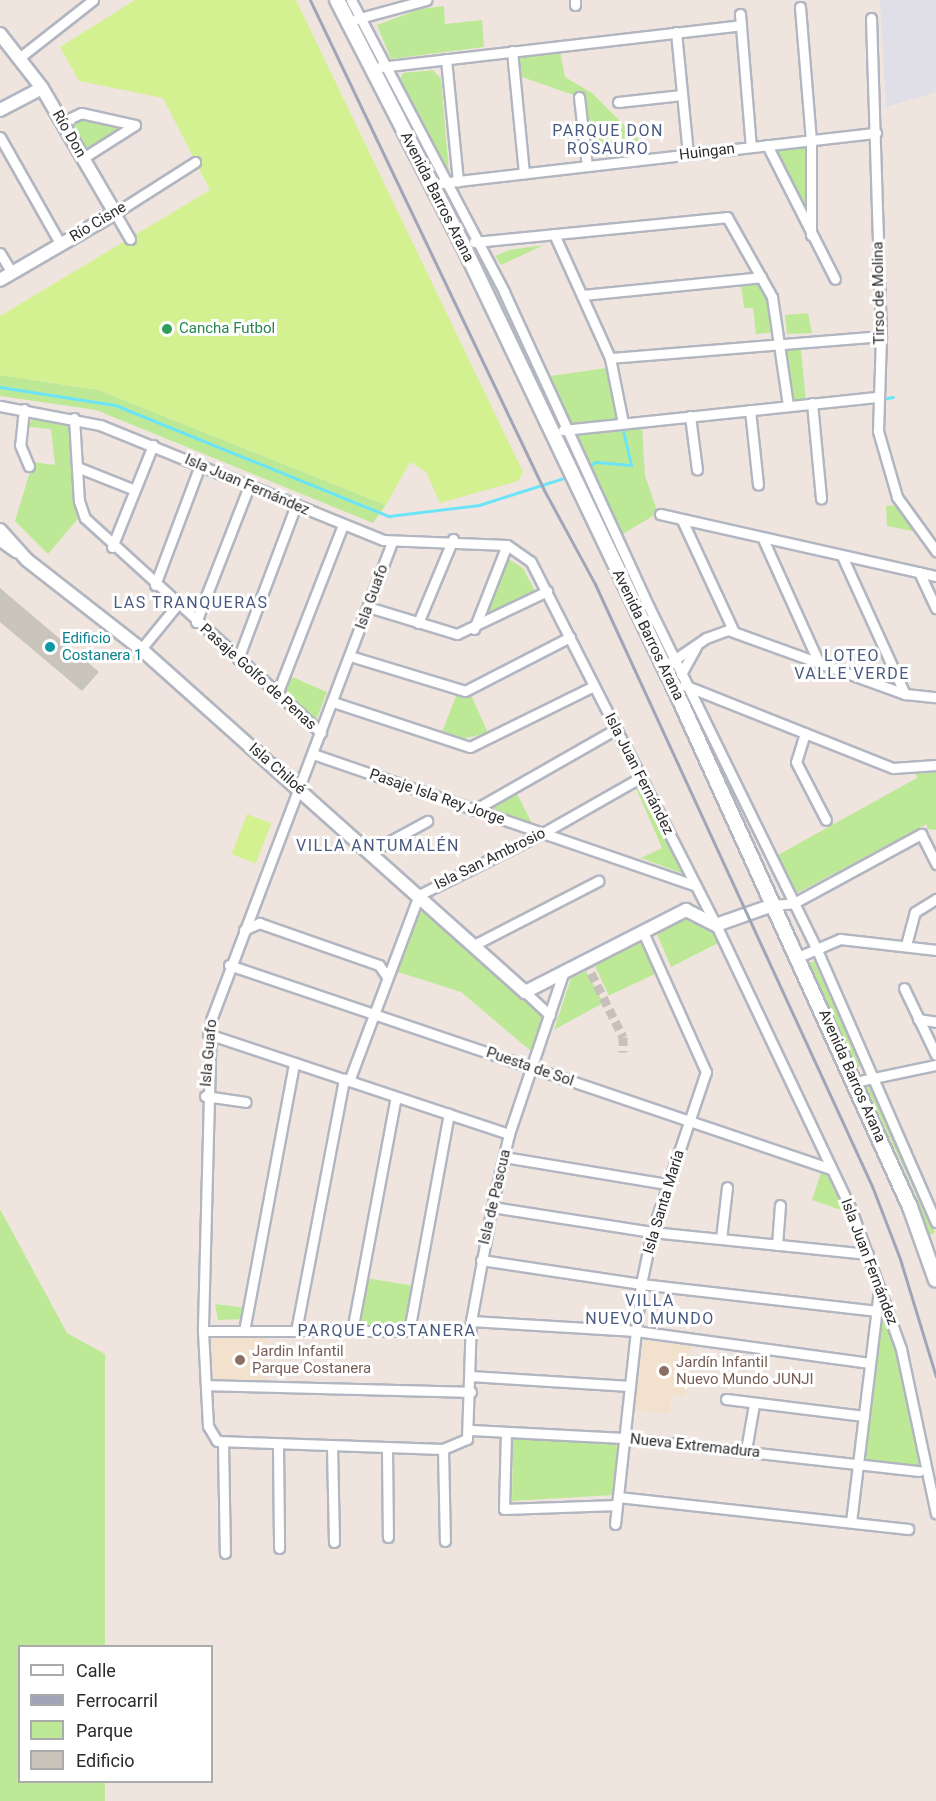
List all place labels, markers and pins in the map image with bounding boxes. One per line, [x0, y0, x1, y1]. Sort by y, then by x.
place label: Cancha Futbol [179, 320, 275, 338]
marker: Cancha Futbol [160, 322, 174, 336]
place label: Edificio Costanera 1 [62, 629, 142, 664]
marker: Edificio Costanera 1 [43, 640, 57, 654]
place label: Jardin Infantil Parque Costanera [252, 1342, 371, 1377]
marker: Jardin Infantil Parque Costanera [233, 1353, 247, 1367]
place label: Jardín Infantil Nuevo Mundo JUNJI [676, 1353, 814, 1388]
marker: Jardín Infantil Nuevo Mundo JUNJI [657, 1364, 671, 1378]

